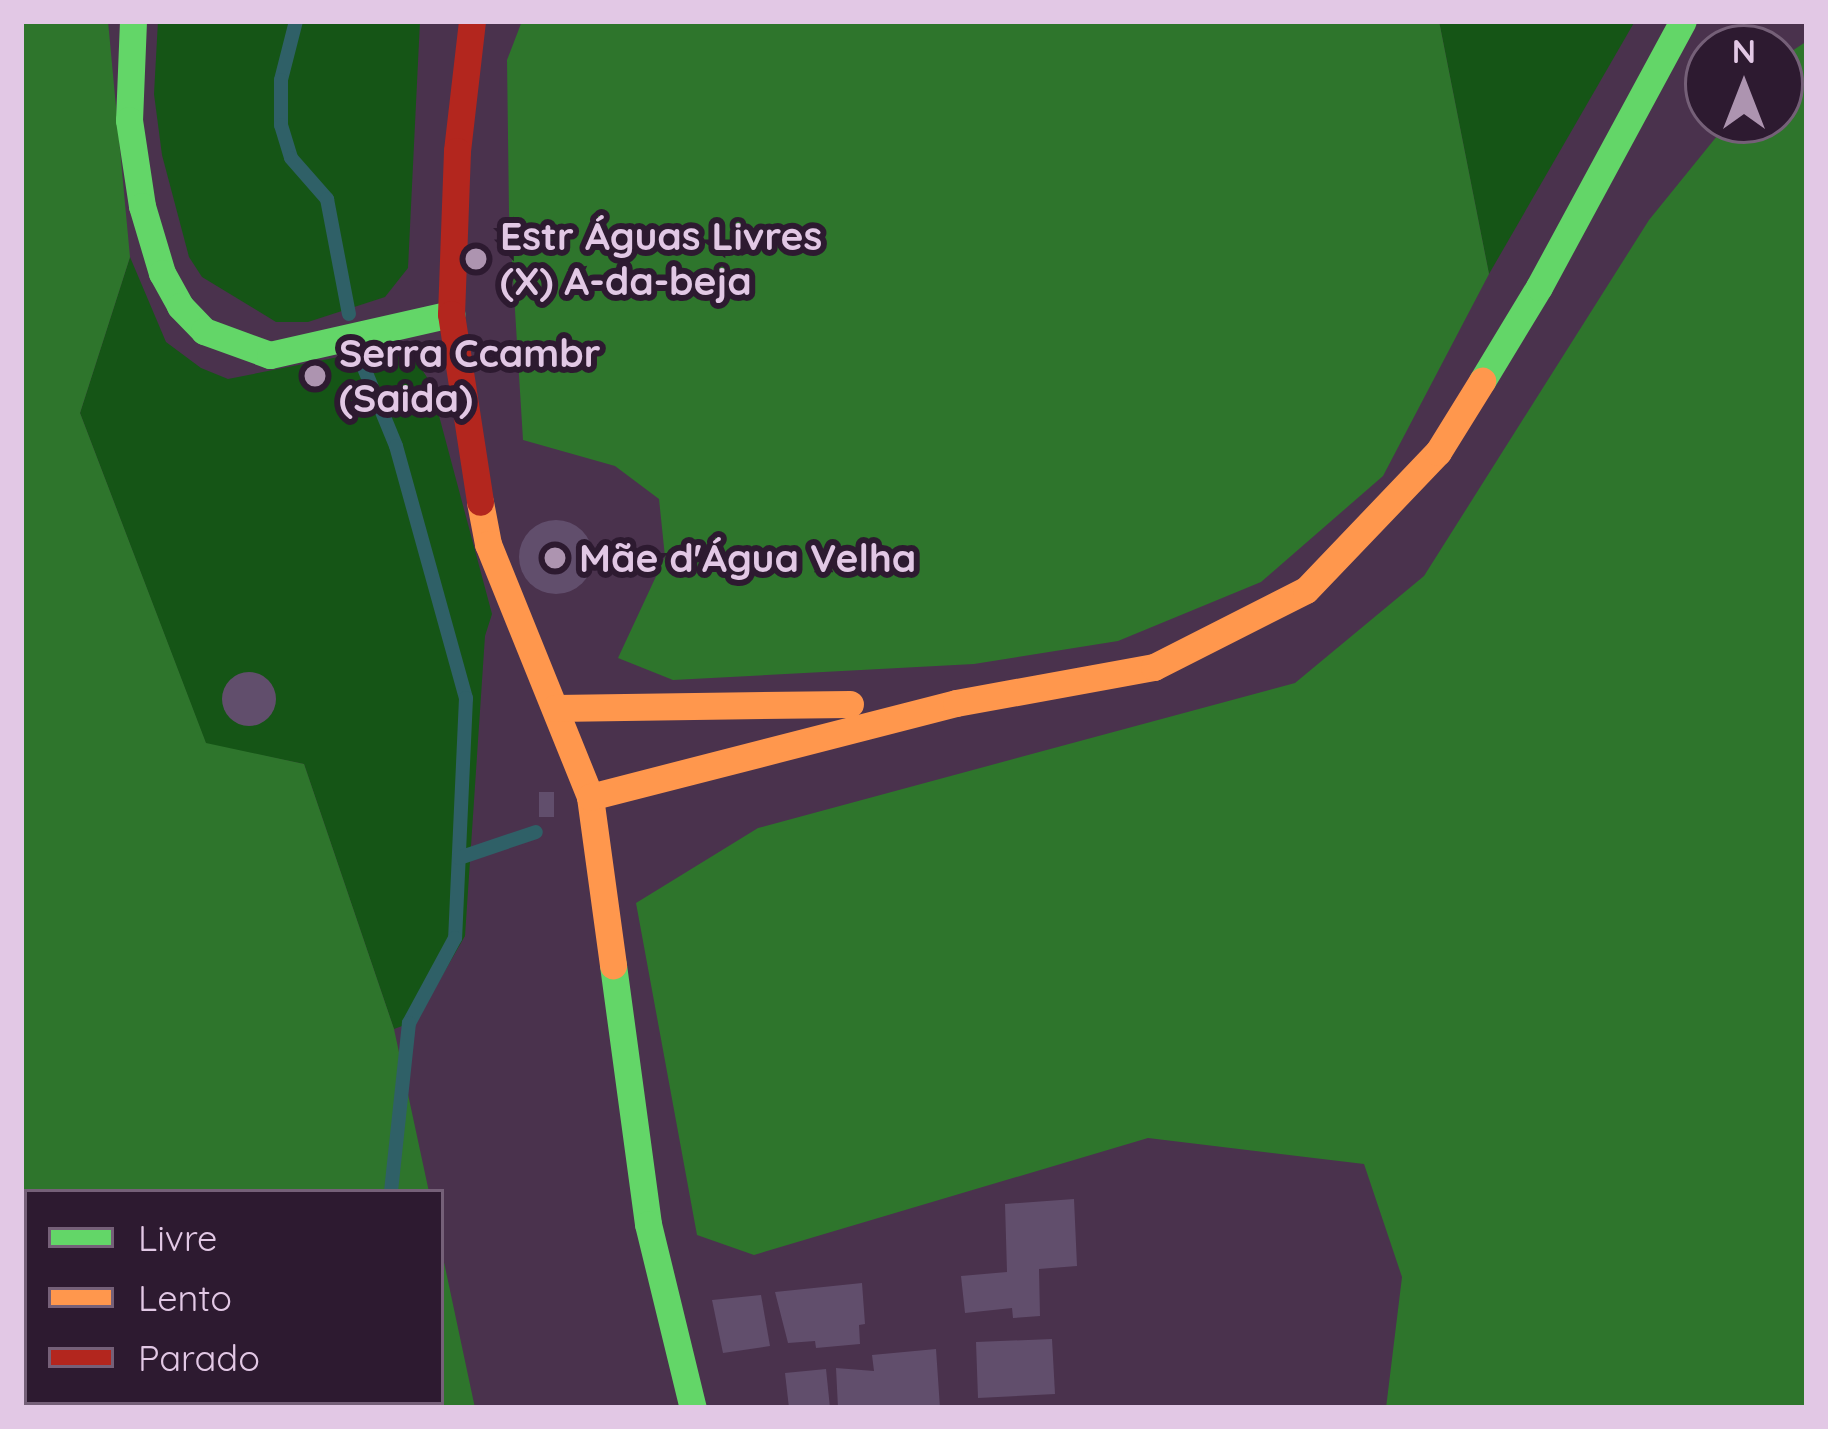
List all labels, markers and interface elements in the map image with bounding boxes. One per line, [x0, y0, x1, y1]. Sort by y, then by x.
north arrow [1684, 24, 1804, 144]
text: N [1732, 30, 1756, 71]
place label: Estr Águas Livres (X) A-da-beja [500, 214, 822, 305]
marker: Estr Águas Livres (X) A-da-beja [463, 246, 489, 272]
place label: Serra Ccambr (Saida) [339, 331, 601, 422]
marker: Serra Ccambr (Saida) [302, 363, 328, 389]
place label: Mãe d'Água Velha [579, 535, 916, 581]
marker: Mãe d'Água Velha [542, 545, 568, 571]
legend [24, 1189, 444, 1405]
text: Livre [138, 1215, 217, 1260]
text: Lento [138, 1275, 232, 1320]
text: Parado [138, 1335, 260, 1380]

